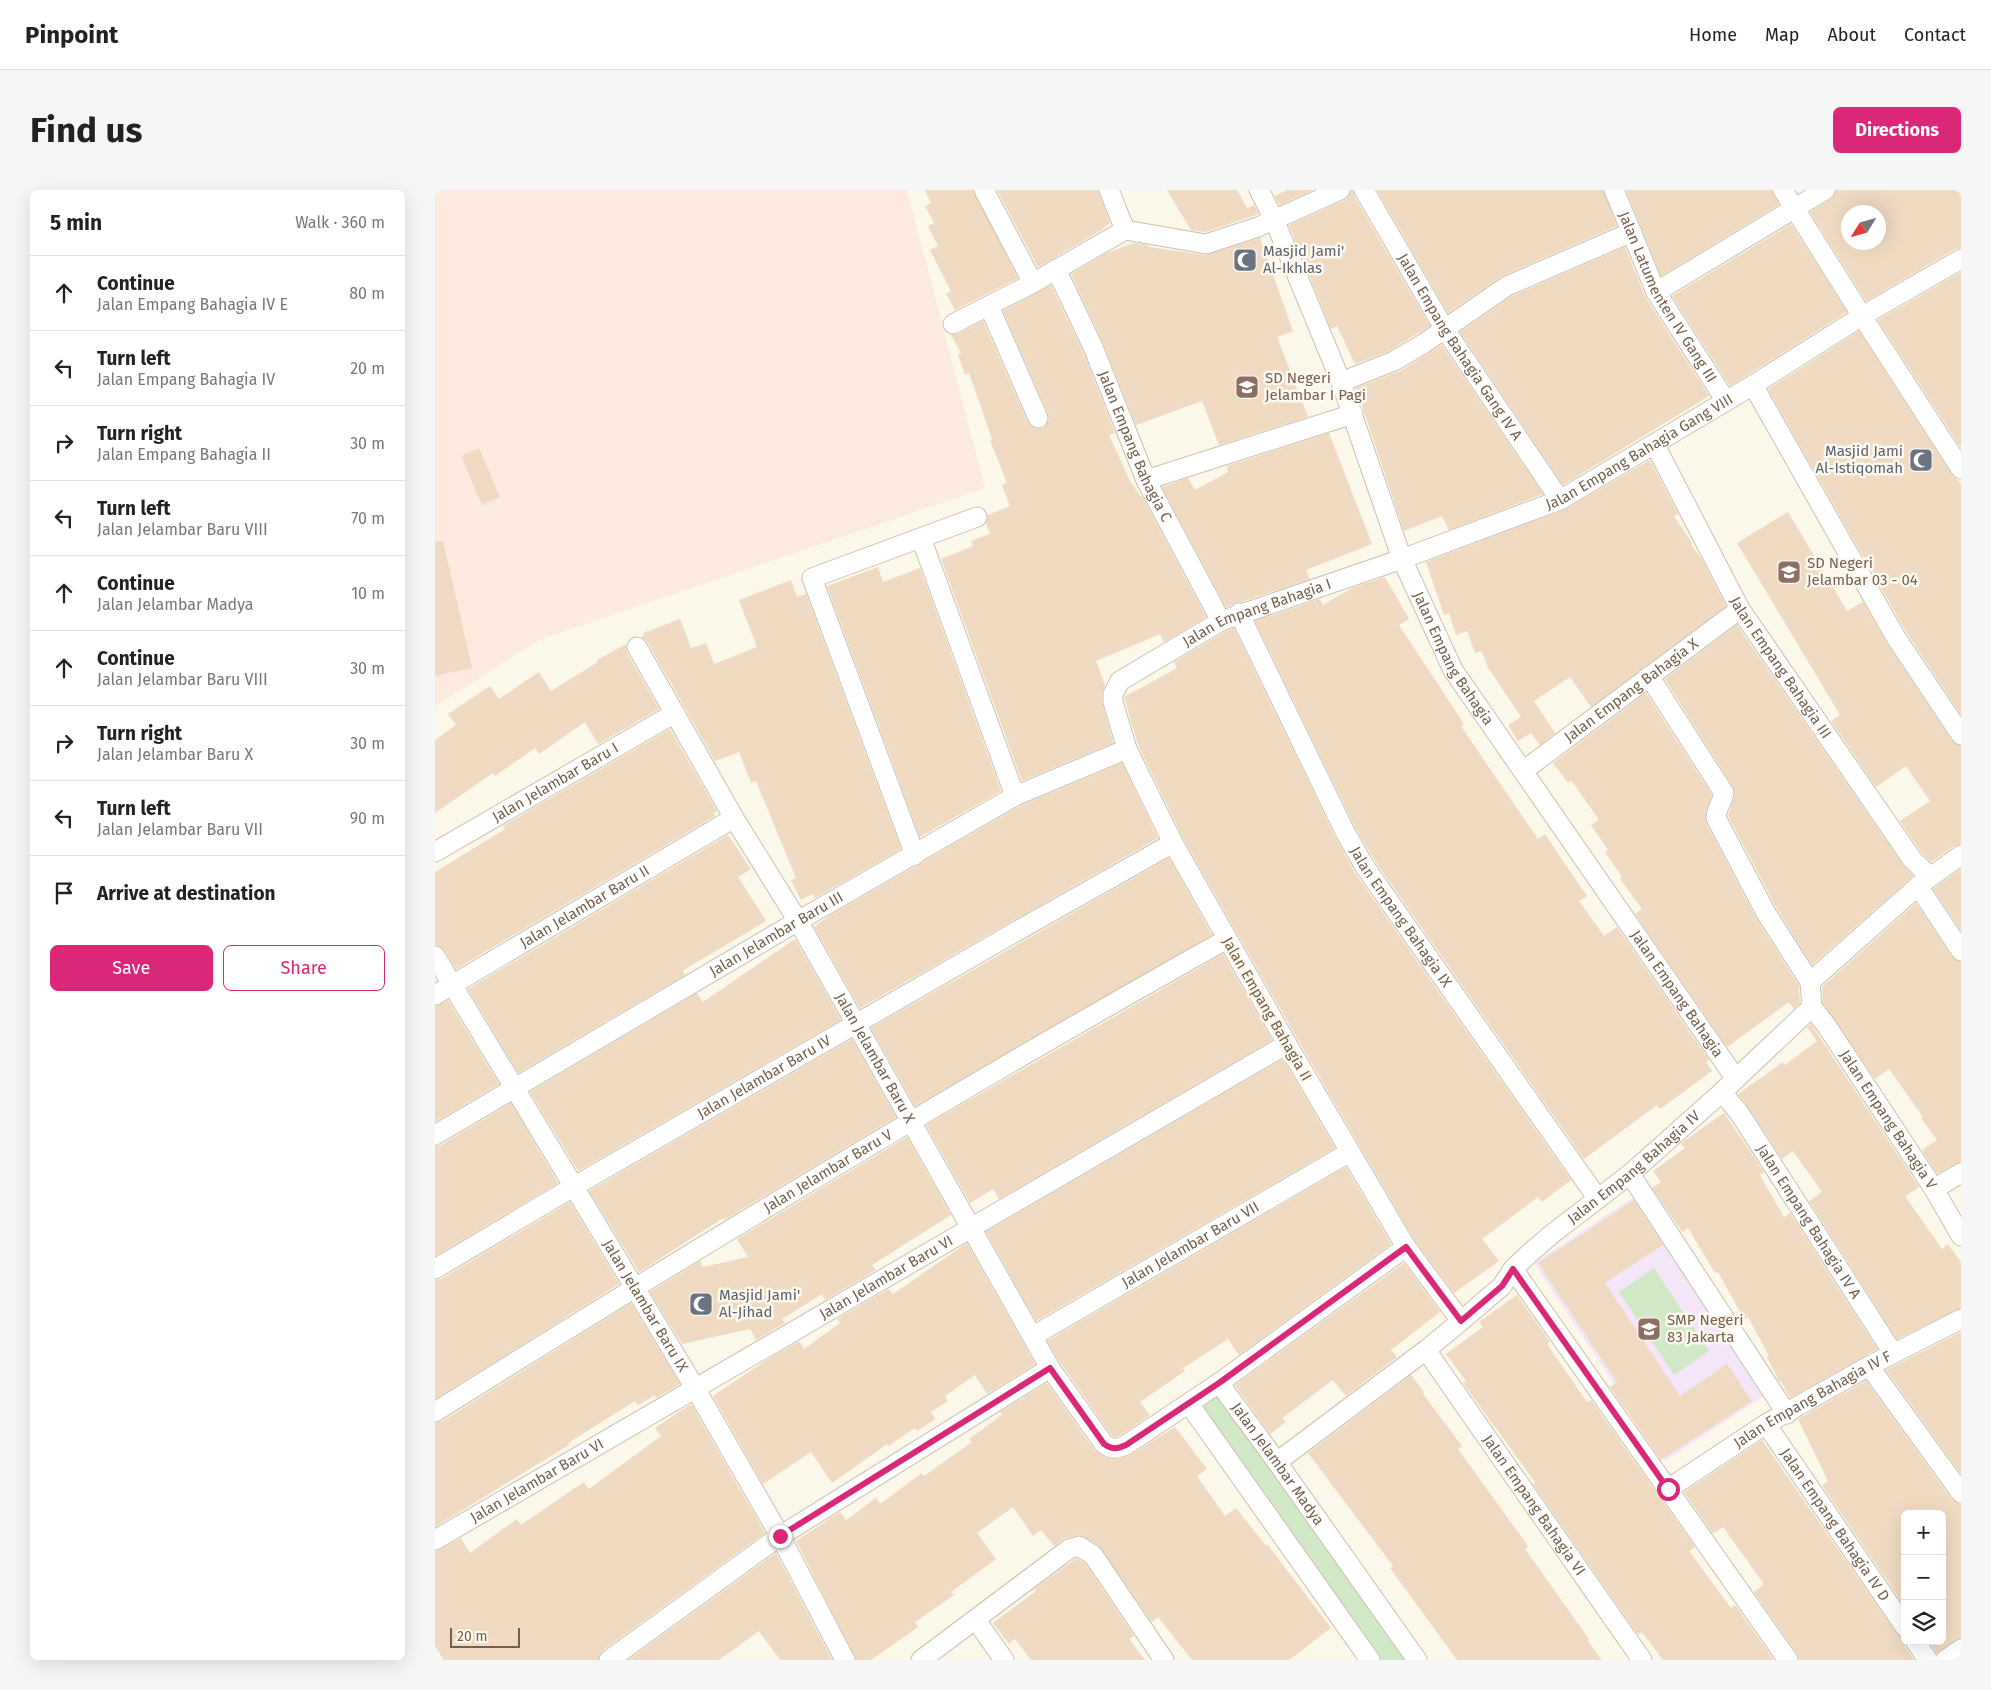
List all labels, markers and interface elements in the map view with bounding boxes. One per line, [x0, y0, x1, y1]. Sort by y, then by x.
text: Pinpoint [25, 21, 118, 49]
text: Home [1689, 24, 1737, 46]
text: Map [1765, 24, 1799, 46]
text: About [1827, 24, 1876, 46]
text: Contact [1904, 24, 1966, 46]
button: Directions [1833, 107, 1961, 153]
text: Find us [30, 109, 142, 151]
north arrow [1841, 205, 1886, 250]
street label: Jalan Latumenten IV Gang III [1615, 209, 1721, 386]
text: 5 min [50, 210, 102, 236]
text: Walk · 360 m [295, 213, 385, 232]
place label: Masjid Jami' Al-Ikhlas [1263, 242, 1344, 277]
mosque icon: Masjid Jami' Al-Ikhlas [1232, 247, 1258, 273]
street label: Jalan Empang Bahagia Gang IV A [1394, 250, 1526, 444]
text: Continue [97, 272, 175, 295]
icon: ahead [50, 279, 78, 307]
text: 80 m [349, 284, 385, 303]
text: Jalan Empang Bahagia IV E [97, 295, 288, 314]
text: Turn left [97, 347, 171, 370]
icon: left [50, 354, 78, 382]
text: 20 m [350, 359, 385, 378]
street label: Jalan Empang Bahagia C [1094, 368, 1176, 525]
place label: SD Negeri Jelambar I Pagi [1265, 369, 1366, 404]
text: Jalan Empang Bahagia IV [97, 370, 275, 389]
school or university icon: SD Negeri Jelambar I Pagi [1234, 374, 1260, 400]
street label: Jalan Empang Bahagia Gang VIII [1543, 390, 1736, 514]
text: Turn right [97, 422, 182, 445]
icon: right [50, 429, 78, 457]
text: 30 m [350, 434, 385, 453]
place label: Masjid Jami Al-Istiqomah [1816, 442, 1903, 477]
text: Jalan Empang Bahagia II [97, 445, 271, 464]
mosque icon: Masjid Jami Al-Istiqomah [1908, 447, 1934, 473]
text: Turn left [97, 497, 171, 520]
icon: left [50, 504, 78, 532]
text: 70 m [351, 509, 385, 528]
text: Jalan Jelambar Baru VIII [97, 520, 268, 539]
place label: SD Negeri Jelambar 03 - 04 [1807, 554, 1918, 589]
school or university icon: SD Negeri Jelambar 03 - 04 [1776, 559, 1802, 585]
text: Continue [97, 572, 175, 595]
street label: Jalan Empang Bahagia I [1179, 575, 1334, 651]
icon: ahead [50, 579, 78, 607]
text: 10 m [351, 584, 385, 603]
street label: Jalan Empang Bahagia [1409, 589, 1497, 729]
street label: Jalan Empang Bahagia III [1726, 594, 1835, 742]
text: Jalan Jelambar Madya [97, 595, 253, 614]
street label: Jalan Empang Bahagia X [1561, 634, 1702, 746]
text: Continue [97, 647, 175, 670]
icon: ahead [50, 654, 78, 682]
text: 30 m [350, 659, 385, 678]
text: Jalan Jelambar Baru VIII [97, 670, 268, 689]
text: Turn right [97, 722, 182, 745]
icon: right [50, 729, 78, 757]
text: 30 m [350, 734, 385, 753]
street label: Jalan Jelambar Baru I [489, 739, 622, 826]
text: Jalan Jelambar Baru X [97, 745, 253, 764]
text: Turn left [97, 797, 171, 820]
icon: left [50, 804, 78, 832]
text: 90 m [350, 809, 385, 828]
text: Jalan Jelambar Baru VII [97, 820, 263, 839]
street label: Jalan Empang Bahagia IX [1346, 843, 1456, 991]
street label: Jalan Jelambar Baru II [517, 861, 653, 952]
icon: arrive [50, 879, 78, 907]
text: Arrive at destination [97, 882, 276, 905]
street label: Jalan Jelambar Baru III [706, 888, 846, 980]
street label: Jalan Empang Bahagia [1627, 927, 1727, 1061]
street label: Jalan Empang Bahagia II [1218, 934, 1316, 1084]
button: Save [50, 945, 213, 991]
button: Share [223, 945, 385, 991]
street label: Jalan Jelambar Baru X [831, 990, 919, 1127]
street label: Jalan Jelambar Baru IV [694, 1031, 835, 1122]
street label: Jalan Empang Bahagia V [1836, 1047, 1941, 1193]
street label: Jalan Empang Bahagia IV [1564, 1106, 1704, 1228]
street label: Jalan Jelambar Baru V [760, 1125, 896, 1216]
street label: Jalan Empang Bahagia IV A [1753, 1141, 1865, 1302]
street label: Jalan Jelambar Baru VII [1119, 1198, 1262, 1292]
street label: Jalan Jelambar Baru VI [816, 1232, 956, 1323]
street label: Jalan Jelambar Baru IX [599, 1236, 693, 1376]
place label: Masjid Jami' Al-Jihad [719, 1286, 800, 1321]
mosque icon: Masjid Jami' Al-Jihad [688, 1291, 714, 1317]
place label: SMP Negeri 83 Jakarta [1667, 1311, 1744, 1346]
school or university icon: SMP Negeri 83 Jakarta [1636, 1316, 1662, 1342]
street label: Jalan Empang Bahagia IV F [1730, 1347, 1894, 1452]
street label: Jalan Jelambar Madya [1227, 1399, 1328, 1529]
street label: Jalan Empang Bahagia VI [1479, 1431, 1589, 1579]
street label: Jalan Jelambar Baru VI [467, 1435, 607, 1526]
street label: Jalan Empang Bahagia IV D [1776, 1445, 1893, 1604]
route start [1657, 1478, 1680, 1501]
map controls [1901, 1510, 1946, 1645]
button: + [1901, 1510, 1946, 1555]
route end [769, 1525, 792, 1548]
button: − [1901, 1555, 1946, 1600]
button: layers [1901, 1600, 1946, 1645]
scale bar [450, 1625, 520, 1648]
text: 20 m [457, 1628, 487, 1645]

